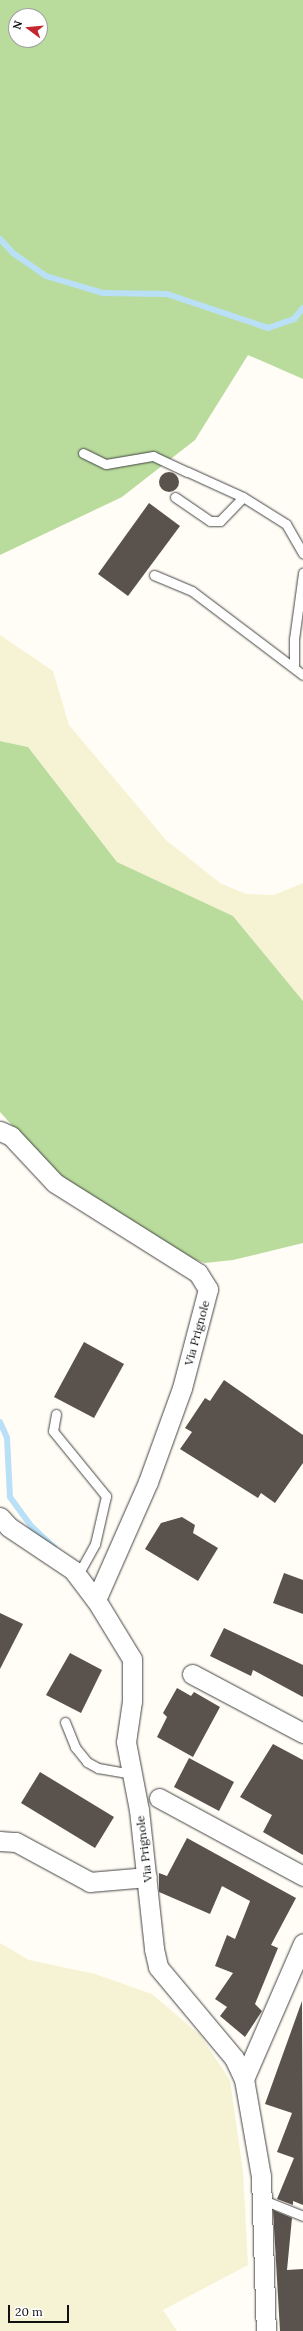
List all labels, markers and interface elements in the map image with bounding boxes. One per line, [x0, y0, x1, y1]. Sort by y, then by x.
north arrow [8, 8, 48, 48]
text: N [10, 19, 25, 31]
street label: Via Prignole [181, 1299, 213, 1367]
street label: Via Prignole [133, 1815, 155, 1883]
scale bar [10, 2297, 71, 2323]
text: 20 m [15, 2304, 43, 2319]

